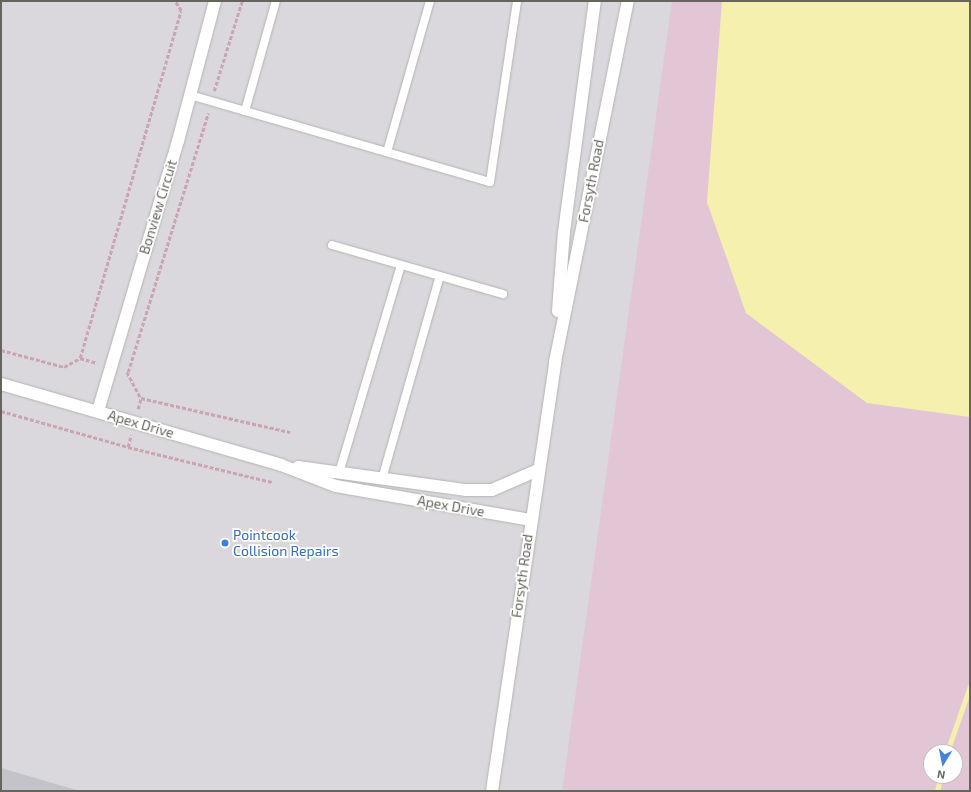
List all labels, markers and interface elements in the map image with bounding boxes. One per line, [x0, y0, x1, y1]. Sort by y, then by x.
street label: Forsyth Road [575, 138, 607, 224]
street label: Bonview Circuit [136, 158, 180, 256]
street label: Apex Drive [106, 407, 176, 441]
street label: Apex Drive [416, 492, 486, 520]
place label: Pointcook Collision Repairs [233, 527, 339, 560]
street label: Forsyth Road [508, 533, 536, 619]
marker: Pointcook Collision Repairs [220, 538, 230, 548]
north arrow [923, 744, 963, 784]
text: N [936, 768, 946, 782]

